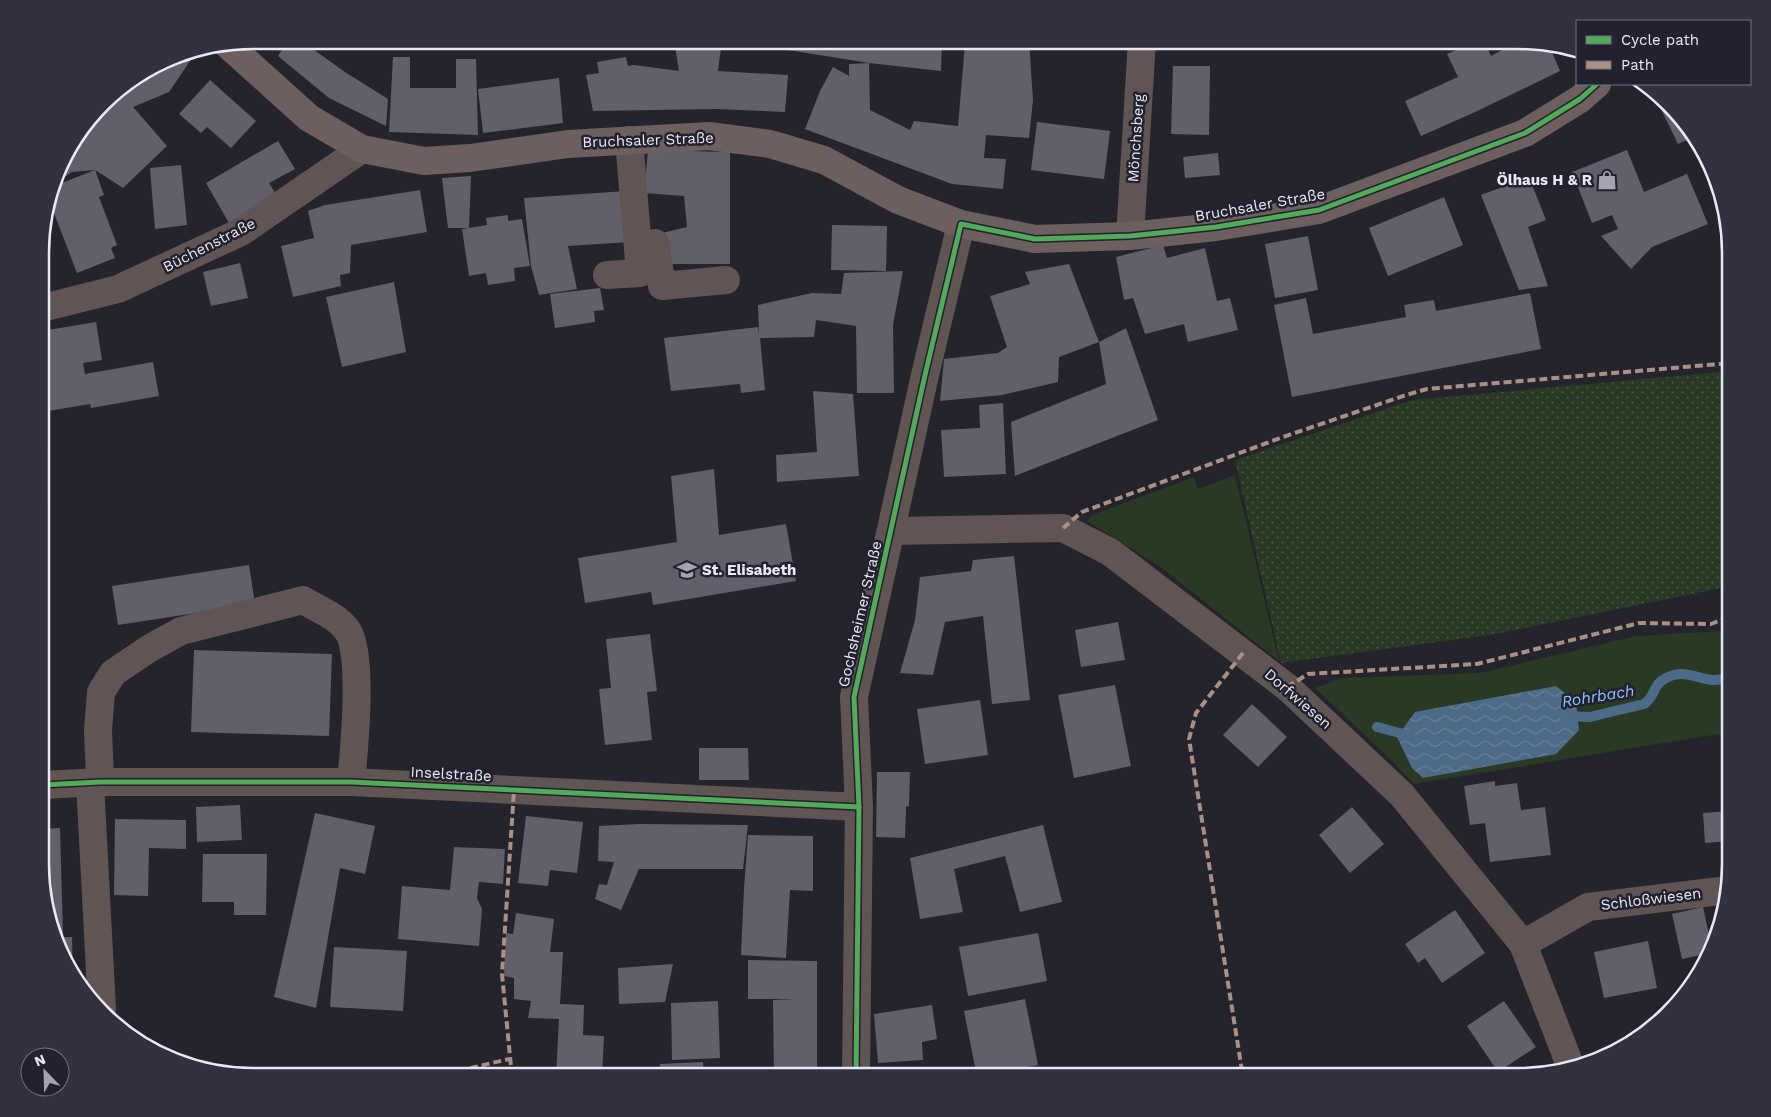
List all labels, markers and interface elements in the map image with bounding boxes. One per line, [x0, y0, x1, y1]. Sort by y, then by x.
legend [1576, 20, 1751, 85]
text: Cycle path [1621, 31, 1699, 49]
text: Path [1621, 56, 1654, 74]
street label: Mönchsberg [1124, 93, 1148, 183]
street label: Bruchsaler Straße [582, 129, 714, 151]
shop icon: Ölhaus H & R [1596, 169, 1618, 191]
place label: Ölhaus H & R [1497, 171, 1593, 189]
street label: Bruchsaler Straße [1194, 185, 1326, 225]
street label: Büchenstraße [160, 214, 258, 276]
street label: Gochsheimer Straße [834, 539, 886, 689]
school or university icon: St. Elisabeth [676, 559, 698, 581]
place label: St. Elisabeth [702, 561, 796, 579]
street label: Dorfwiesen [1261, 665, 1335, 733]
water label: Rohrbach [1560, 681, 1636, 711]
street label: Inselstraße [410, 763, 492, 785]
street label: Schloßwiesen [1600, 884, 1702, 914]
north arrow [20, 1047, 70, 1097]
text: N [32, 1051, 48, 1069]

